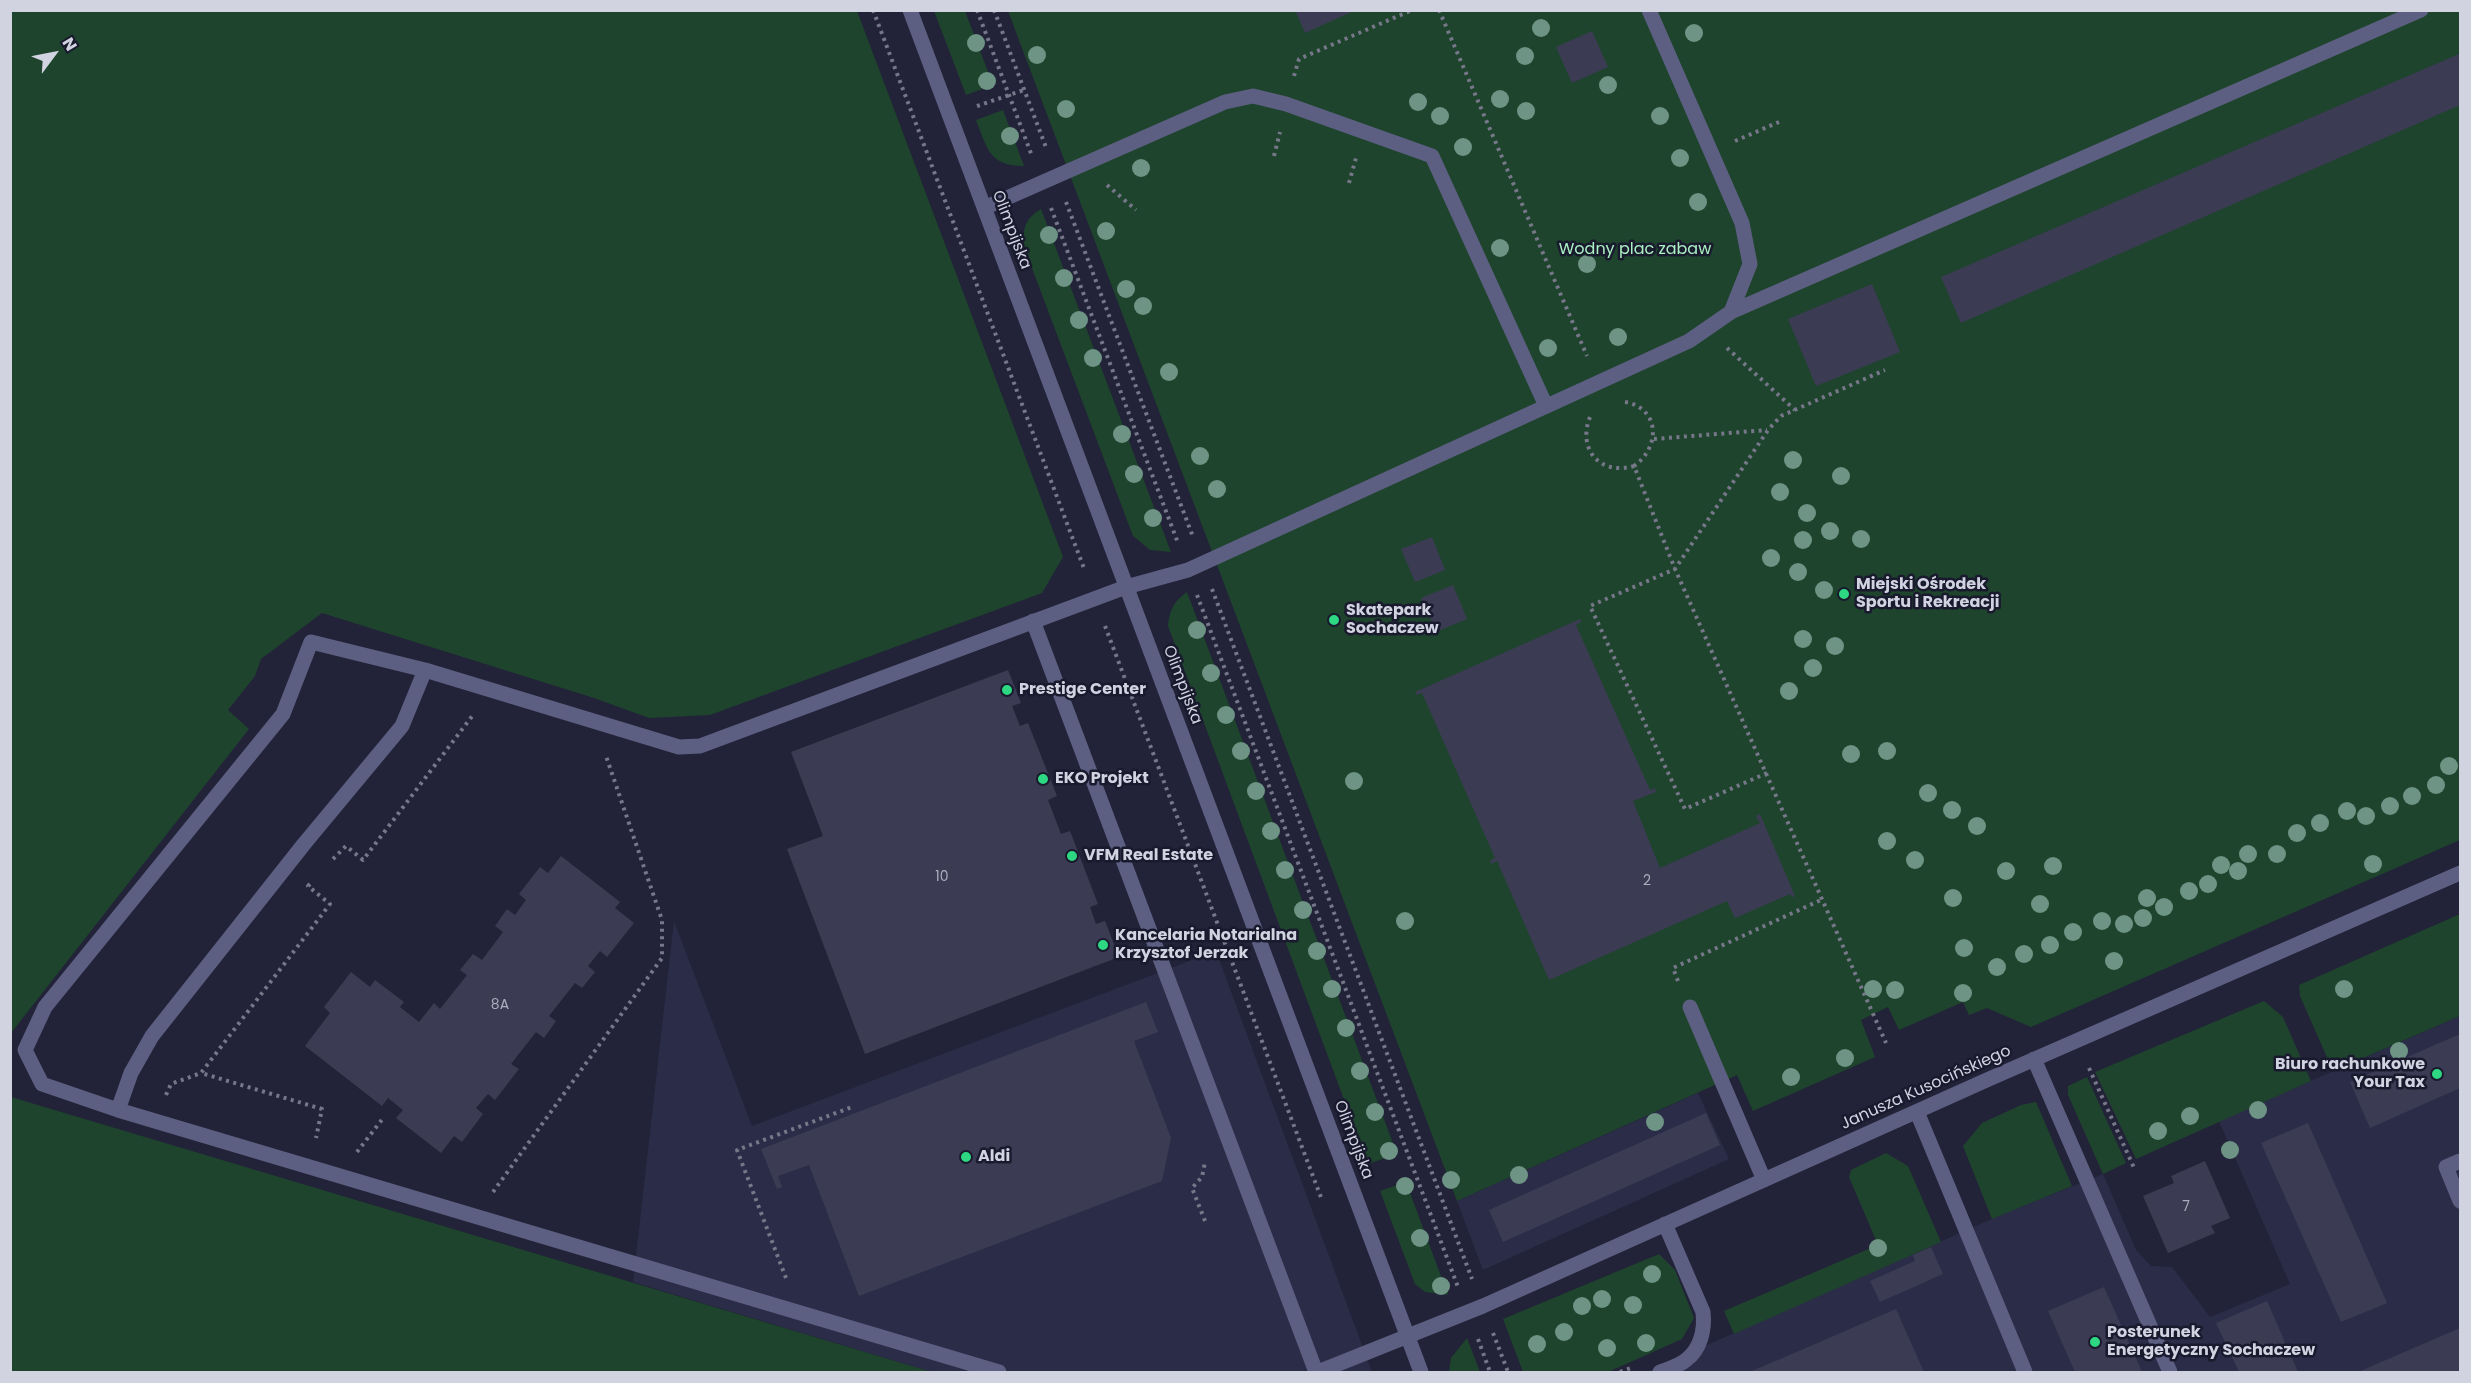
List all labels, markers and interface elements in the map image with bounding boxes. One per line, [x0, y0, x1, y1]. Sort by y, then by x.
north arrow [24, 24, 84, 84]
text: N [57, 33, 83, 55]
street label: Olimpijska [987, 188, 1035, 272]
park label: Wodny plac zabaw [1559, 240, 1711, 260]
place label: Miejski Ośrodek Sportu i Rekreacji [1856, 575, 1999, 613]
marker: Miejski Ośrodek Sportu i Rekreacji [1837, 587, 1851, 601]
place label: Skatepark Sochaczew [1346, 601, 1439, 639]
marker: Skatepark Sochaczew [1327, 613, 1341, 627]
street label: Olimpijska [1158, 643, 1206, 727]
place label: Prestige Center [1019, 680, 1146, 700]
marker: Prestige Center [1000, 683, 1014, 697]
place label: EKO Projekt [1055, 769, 1149, 789]
marker: EKO Projekt [1036, 772, 1050, 786]
place label: VFM Real Estate [1084, 846, 1213, 866]
marker: VFM Real Estate [1065, 849, 1079, 863]
house number: 10 [935, 869, 949, 885]
house number: 2 [1643, 873, 1651, 889]
place label: Kancelaria Notarialna Krzysztof Jerzak [1115, 926, 1297, 964]
marker: Kancelaria Notarialna Krzysztof Jerzak [1096, 938, 1110, 952]
house number: 8A [491, 997, 509, 1013]
street label: Janusza Kusocińskiego [1838, 1042, 2014, 1134]
place label: Biuro rachunkowe Your Tax [2275, 1055, 2425, 1093]
marker: Biuro rachunkowe Your Tax [2430, 1067, 2444, 1081]
street label: Olimpijska [1329, 1098, 1377, 1182]
place label: Aldi [978, 1147, 1010, 1167]
marker: Aldi [959, 1150, 973, 1164]
house number: 7 [2182, 1199, 2190, 1215]
place label: Posterunek Energetyczny Sochaczew [2107, 1323, 2315, 1361]
marker: Posterunek Energetyczny Sochaczew [2088, 1335, 2102, 1349]

